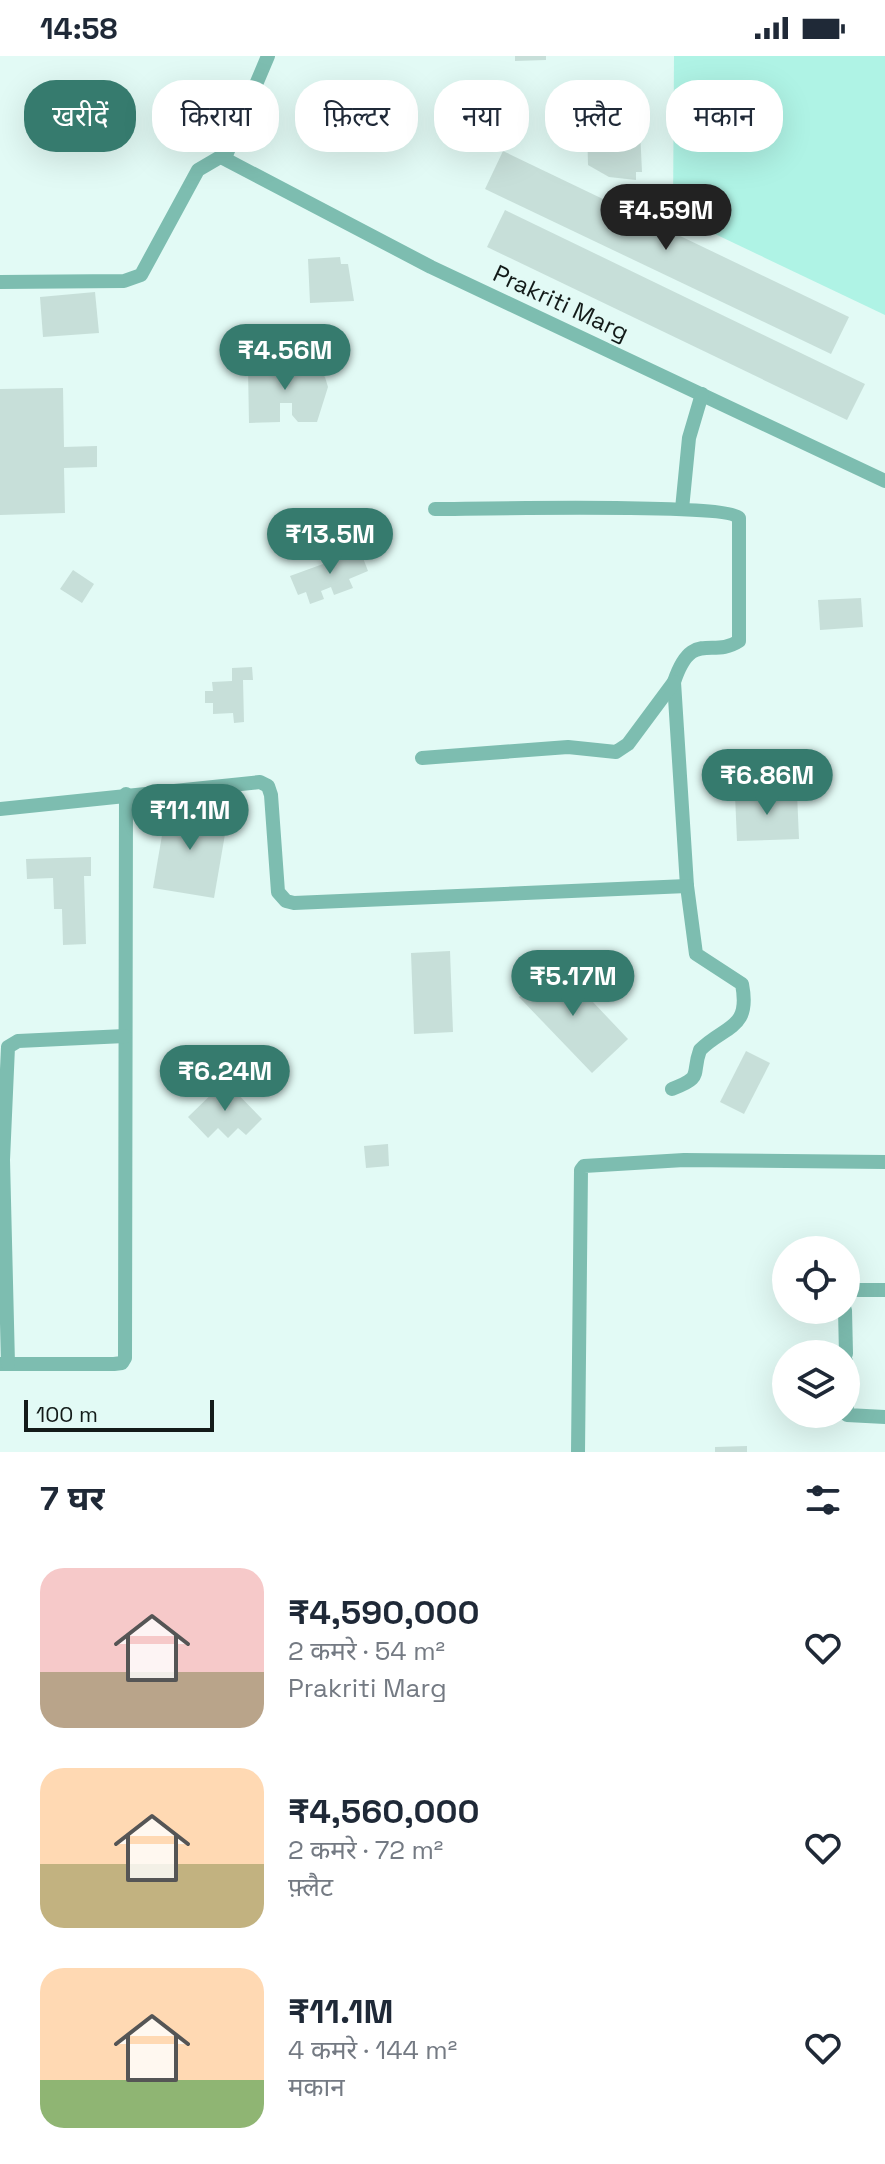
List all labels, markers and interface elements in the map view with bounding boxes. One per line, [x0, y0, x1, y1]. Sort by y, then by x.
text: 14:58 [40, 9, 118, 48]
chip: खरीदें [24, 80, 136, 152]
chip: किराया [152, 80, 279, 152]
chip: फ़िल्टर [295, 80, 418, 152]
chip: नया [434, 80, 529, 152]
chip: फ़्लैट [545, 80, 650, 152]
chip: मकान [666, 80, 783, 152]
pin: ₹4.59M [601, 184, 731, 252]
text: ₹4.59M [618, 193, 714, 227]
street label: Prakriti Marg [488, 258, 634, 348]
pin: ₹4.56M [220, 324, 350, 392]
text: ₹4.56M [237, 333, 333, 367]
pin: ₹13.5M [265, 508, 395, 576]
text: ₹13.5M [285, 517, 375, 551]
pin: ₹6.86M [702, 749, 832, 817]
text: ₹6.86M [720, 758, 814, 792]
pin: ₹11.1M [125, 784, 255, 852]
text: ₹11.1M [150, 793, 230, 827]
pin: ₹5.17M [508, 950, 638, 1018]
text: ₹5.17M [529, 959, 617, 993]
pin: ₹6.24M [160, 1045, 290, 1113]
text: ₹6.24M [178, 1054, 272, 1088]
map controls [772, 1236, 860, 1428]
button: locate [772, 1236, 860, 1324]
button: layers [772, 1340, 860, 1428]
scale bar [24, 1396, 214, 1432]
text: 100 m [36, 1400, 98, 1428]
text: 7 घर [40, 1477, 105, 1520]
icon: filters [801, 1478, 845, 1522]
text: ₹4,590,000 [288, 1591, 480, 1634]
icon: home [104, 1600, 200, 1696]
icon: heart [801, 1626, 845, 1670]
text: 2 कमरे · 54 m² [288, 1634, 445, 1668]
text: Prakriti Marg [288, 1671, 447, 1705]
text: ₹4,560,000 [288, 1790, 480, 1833]
icon: home [104, 1800, 200, 1896]
icon: heart [801, 1826, 845, 1870]
text: 2 कमरे · 72 m² [288, 1833, 443, 1867]
text: फ़्लैट [288, 1870, 333, 1904]
text: ₹11.1M [288, 1990, 394, 2033]
icon: home [104, 2000, 200, 2096]
icon: heart [801, 2026, 845, 2070]
text: 4 कमरे · 144 m² [288, 2033, 457, 2067]
text: मकान [288, 2070, 345, 2104]

